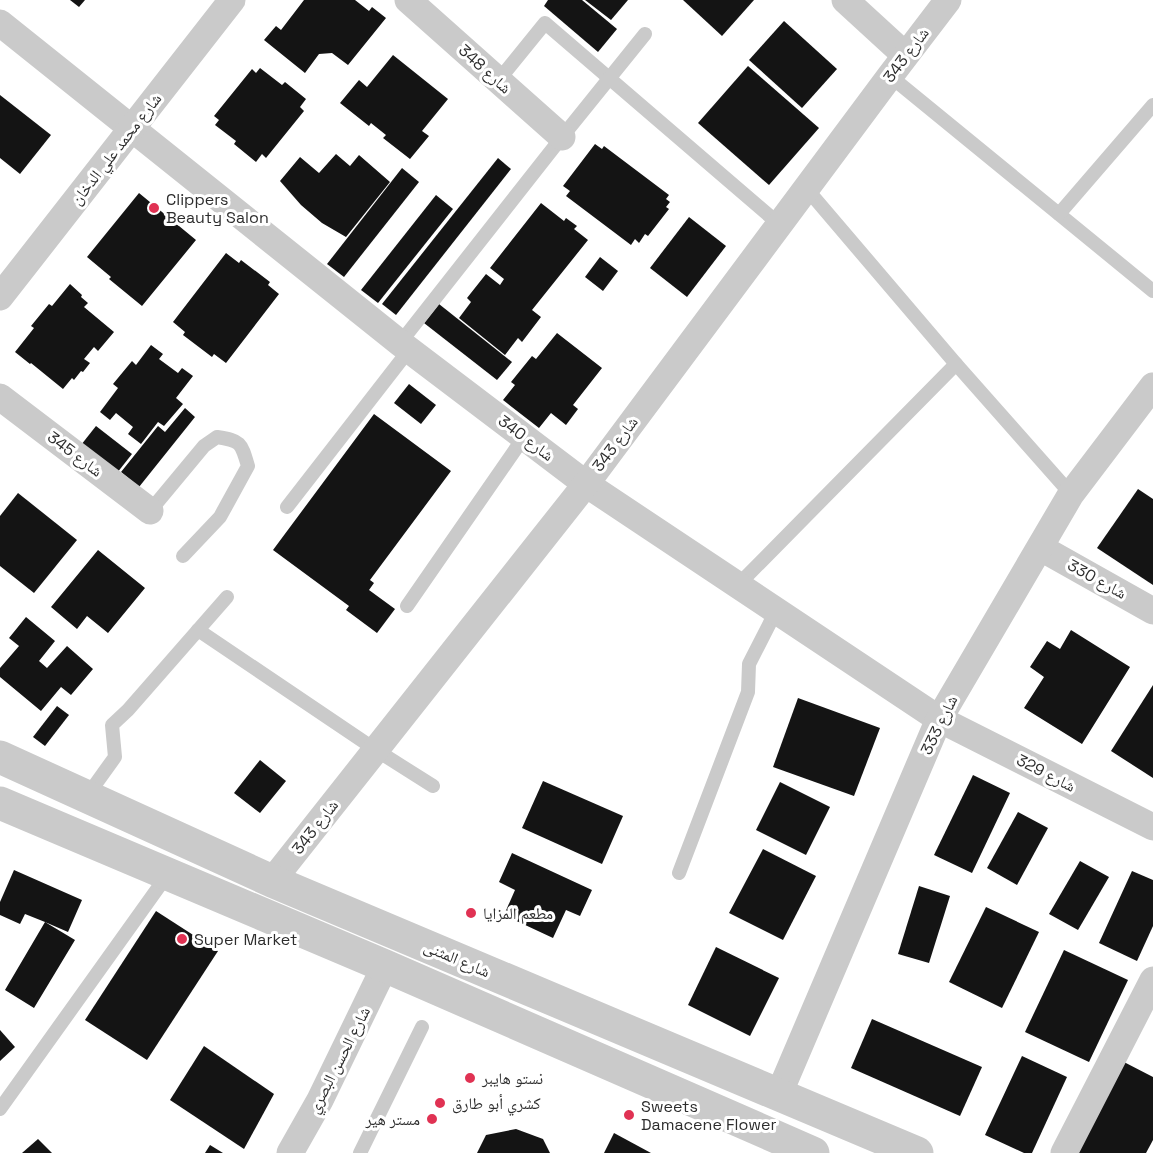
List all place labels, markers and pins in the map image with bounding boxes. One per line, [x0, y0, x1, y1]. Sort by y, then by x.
place label: Clippers Beauty Salon [166, 189, 269, 228]
marker: Clippers Beauty Salon [147, 201, 161, 215]
place label: مطعم المزايا [483, 903, 553, 924]
marker: مطعم المزايا [464, 906, 478, 920]
place label: Super Market [194, 929, 297, 950]
marker: Super Market [175, 932, 189, 946]
place label: نستو هايبر [481, 1068, 543, 1089]
marker: نستو هايبر [463, 1071, 477, 1085]
place label: كشري أبو طارق [452, 1093, 541, 1116]
marker: كشري أبو طارق [433, 1096, 447, 1110]
place label: Sweets Damacene Flower [641, 1096, 776, 1135]
marker: Sweets Damacene Flower [622, 1108, 636, 1122]
place label: مستر هير [364, 1109, 420, 1130]
marker: مستر هير [425, 1112, 439, 1126]

